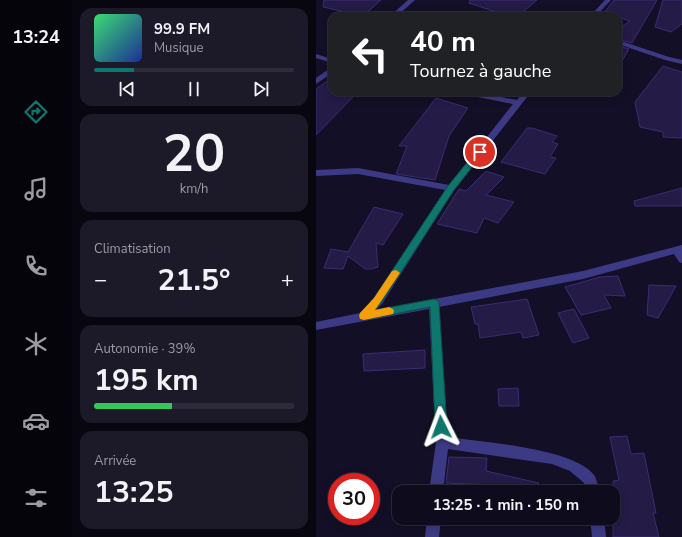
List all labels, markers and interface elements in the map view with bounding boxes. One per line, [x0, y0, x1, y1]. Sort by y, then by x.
text: 99.9 FM [154, 19, 210, 39]
text: 40 m [410, 23, 476, 61]
text: 13:24 [12, 25, 60, 49]
icon: left [344, 28, 396, 80]
text: Musique [154, 39, 203, 57]
text: Tournez à gauche [410, 59, 551, 83]
icon: previous [116, 78, 138, 100]
icon: pause [183, 78, 205, 100]
icon: next [250, 78, 272, 100]
icon: directions [22, 98, 50, 126]
text: 20 [163, 118, 225, 189]
pin [463, 135, 497, 169]
icon: arrive [469, 141, 491, 163]
icon: music [22, 175, 50, 203]
text: km/h [180, 180, 208, 198]
text: Climatisation [94, 240, 171, 258]
icon: phone [22, 252, 50, 280]
text: 21.5° [158, 260, 230, 301]
text: − [94, 265, 107, 295]
text: + [281, 265, 294, 295]
icon: climate [22, 330, 50, 358]
text: Autonomie · 39% [94, 340, 196, 358]
text: 195 km [94, 360, 199, 401]
position arrow [420, 406, 462, 448]
icon: car [22, 407, 50, 435]
text: Arrivée [94, 452, 136, 470]
text: 13:25 [94, 472, 173, 513]
speed limit sign: 30 [328, 473, 380, 525]
icon: filters [22, 484, 50, 512]
text: 13:25 · 1 min · 150 m [433, 495, 579, 515]

